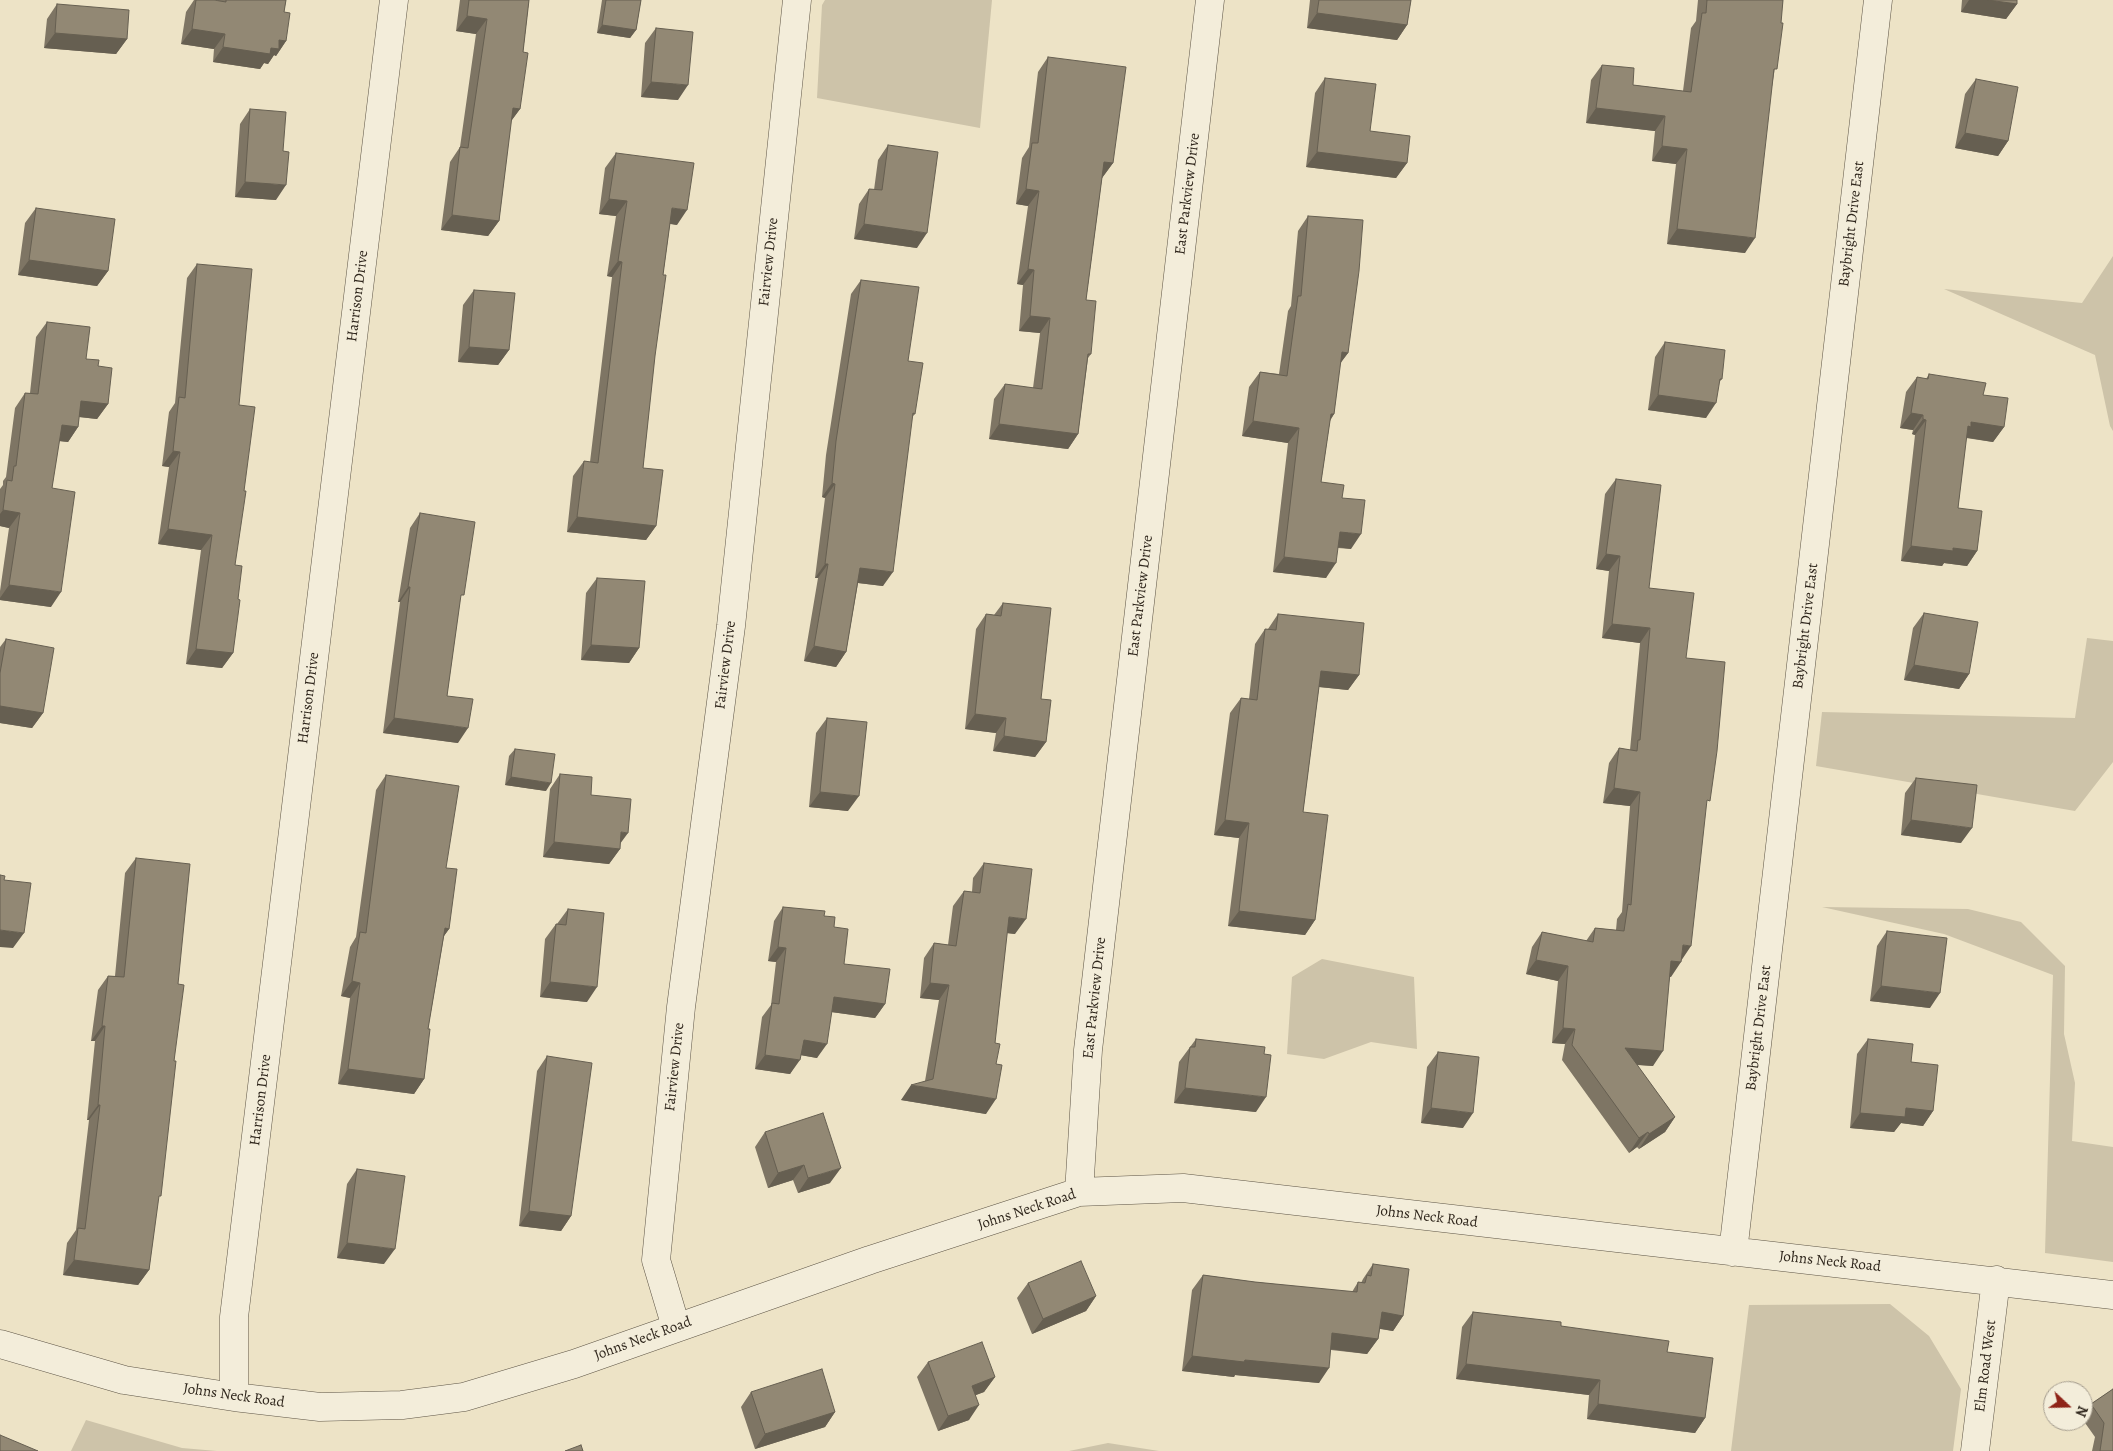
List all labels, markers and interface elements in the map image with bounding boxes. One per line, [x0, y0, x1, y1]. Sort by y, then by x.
street label: East Parkview Drive [1172, 132, 1204, 256]
street label: Baybright Drive East [1835, 160, 1869, 288]
street label: Fairview Drive [755, 217, 783, 307]
street label: Harrison Drive [343, 249, 373, 343]
street label: East Parkview Drive [1125, 534, 1157, 658]
street label: Baybright Drive East [1789, 562, 1823, 690]
street label: Fairview Drive [712, 620, 740, 710]
street label: Harrison Drive [294, 651, 324, 745]
street label: East Parkview Drive [1080, 936, 1110, 1060]
street label: Baybright Drive East [1742, 964, 1776, 1092]
street label: Fairview Drive [661, 1022, 689, 1112]
street label: Harrison Drive [246, 1053, 276, 1147]
street label: Johns Neck Road [976, 1186, 1078, 1234]
street label: Johns Neck Road [1375, 1202, 1479, 1232]
street label: Johns Neck Road [1778, 1248, 1882, 1276]
street label: Johns Neck Road [592, 1313, 694, 1365]
street label: Elm Road West [1971, 1319, 2001, 1413]
street label: Johns Neck Road [182, 1380, 286, 1412]
north arrow [2043, 1381, 2093, 1431]
text: N [2071, 1403, 2092, 1419]

